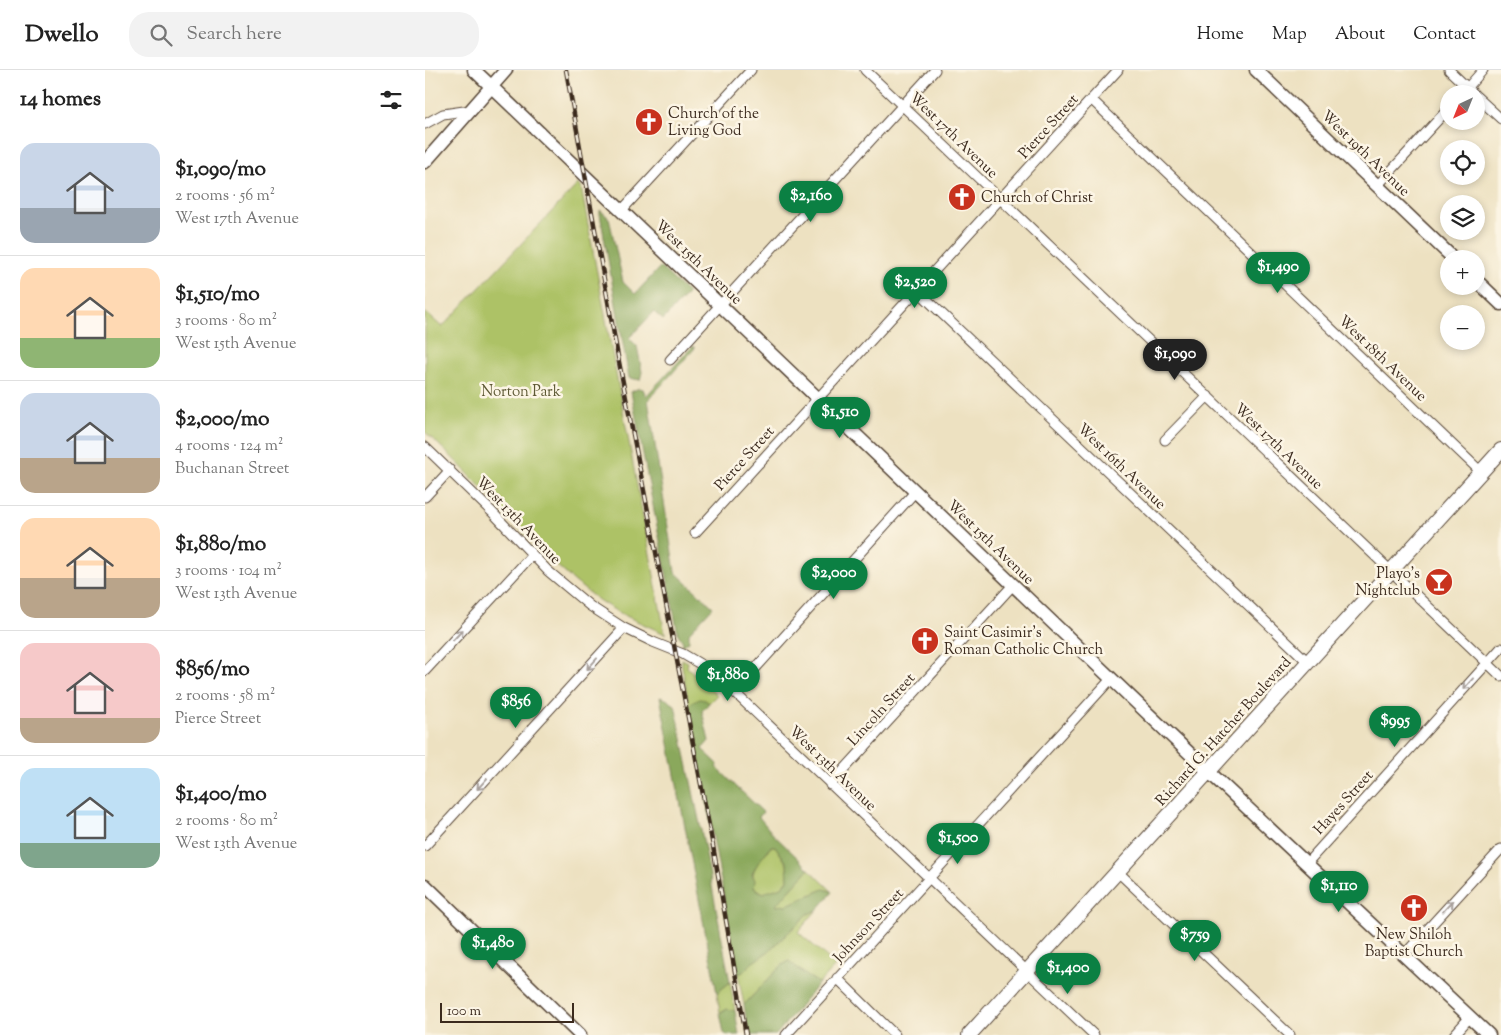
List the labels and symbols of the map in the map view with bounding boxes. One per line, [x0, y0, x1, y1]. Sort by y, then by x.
north arrow [1440, 85, 1485, 130]
street label: West 17th Avenue [904, 88, 1002, 184]
street label: Pierce Street [1014, 90, 1084, 164]
place label: Church of the Living God [668, 104, 759, 142]
street label: West 19th Avenue [1316, 106, 1414, 202]
church icon: Church of the Living God [634, 107, 664, 137]
pin: $2,160 [770, 180, 852, 223]
church icon: Church of Christ [947, 182, 977, 212]
place label: Church of Christ [981, 188, 1093, 209]
street label: West 15th Avenue [650, 216, 746, 310]
pin: $1,490 [1237, 252, 1319, 294]
pin: $2,520 [874, 266, 956, 309]
street label: West 18th Avenue [1333, 311, 1431, 407]
pin: $1,090 [1134, 338, 1216, 381]
park label: Norton Park [481, 382, 561, 403]
pin: $1,510 [799, 396, 881, 439]
street label: West 17th Avenue [1229, 399, 1327, 495]
street label: West 16th Avenue [1072, 419, 1170, 515]
street label: Pierce Street [710, 422, 780, 496]
street label: West 13th Avenue [471, 472, 565, 570]
street label: West 15th Avenue [942, 496, 1038, 590]
pin: $2,000 [793, 558, 875, 600]
place label: Playo’s Nightclub [1355, 564, 1420, 602]
bar icon: Playo’s Nightclub [1424, 567, 1454, 597]
place label: Saint Casimir's Roman Catholic Church [944, 623, 1104, 661]
church icon: Saint Casimir's Roman Catholic Church [910, 626, 940, 656]
one-way arrow [452, 629, 464, 641]
street label: Richard G. Hatcher Boulevard [1151, 652, 1297, 811]
one-way arrow [586, 657, 597, 670]
pin: $1,880 [687, 660, 769, 702]
street label: Lincoln Street [844, 669, 921, 751]
one-way arrow [1462, 677, 1474, 690]
pin: $856 [486, 686, 546, 729]
pin: $995 [1365, 706, 1425, 748]
street label: West 13th Avenue [783, 722, 881, 816]
street label: Hayes Street [1309, 766, 1379, 840]
one-way arrow [476, 777, 488, 790]
pin: $1,500 [917, 822, 999, 865]
pin: $1,110 [1298, 870, 1380, 913]
street label: Johnson Street [828, 884, 909, 969]
church icon: New Shiloh Baptist Church [1399, 893, 1429, 923]
one-way arrow [1443, 900, 1454, 913]
pin: $759 [1165, 920, 1225, 962]
place label: New Shiloh Baptist Church [1365, 925, 1463, 963]
pin: $1,480 [452, 928, 534, 970]
pin: $1,400 [1027, 952, 1109, 995]
scale bar [440, 1000, 574, 1023]

